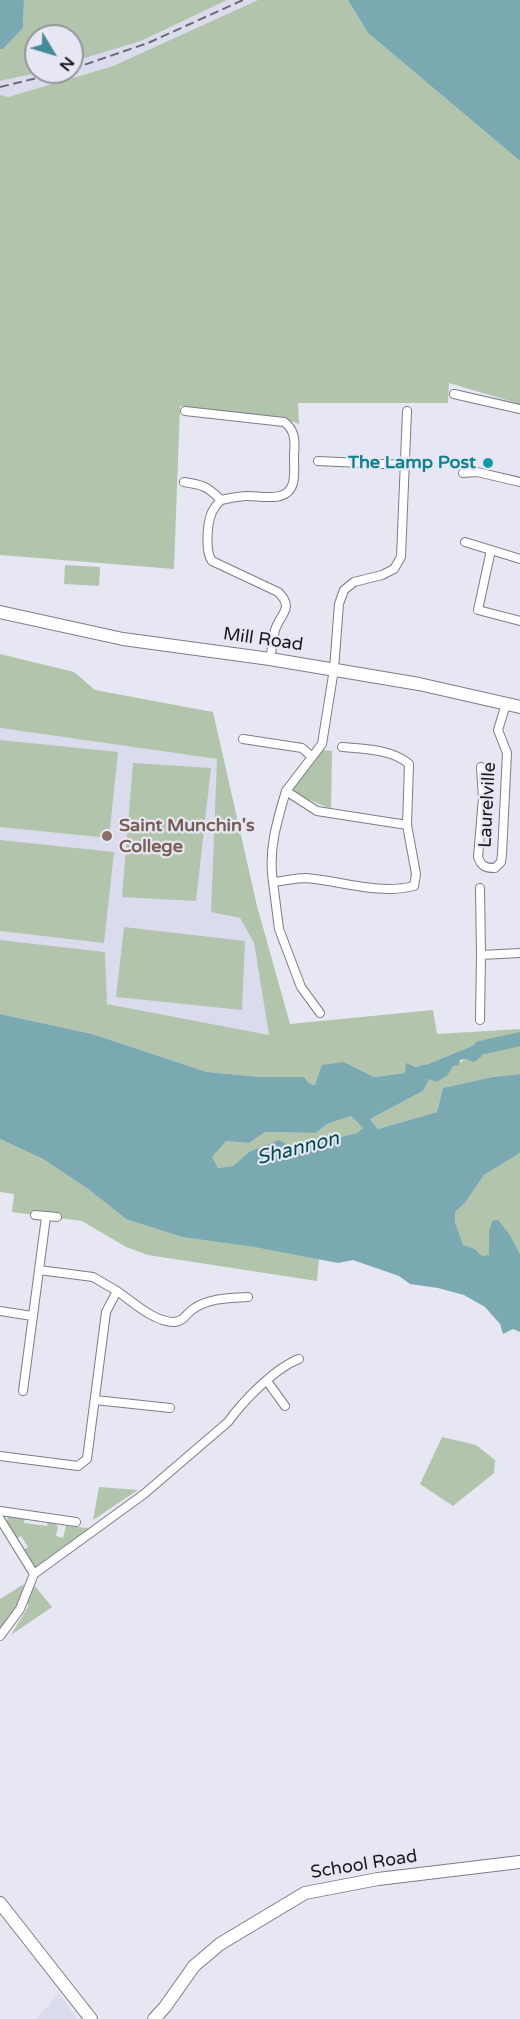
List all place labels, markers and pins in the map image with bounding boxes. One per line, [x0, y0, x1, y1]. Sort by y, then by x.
place label: The Lamp Post [348, 452, 476, 474]
marker: The Lamp Post [481, 456, 495, 470]
place label: Saint Munchin's College [119, 815, 255, 858]
marker: Saint Munchin's College [100, 829, 114, 843]

